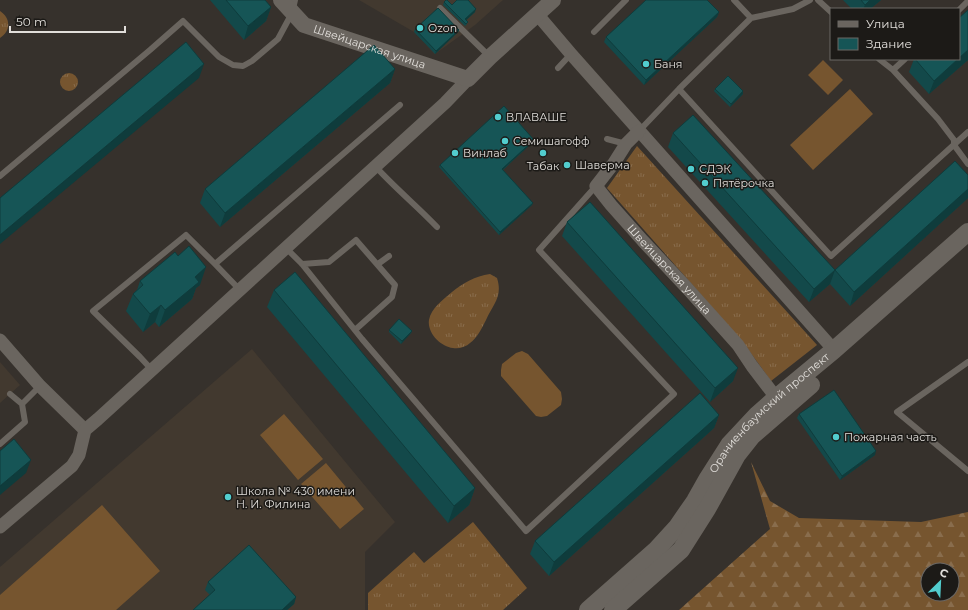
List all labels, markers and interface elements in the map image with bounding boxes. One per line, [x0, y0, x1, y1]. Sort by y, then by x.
scale bar [10, 8, 125, 34]
legend [830, 8, 960, 60]
text: 50 m [16, 14, 47, 29]
text: Улица [866, 16, 905, 31]
place label: Ozon [428, 21, 457, 35]
street label: Швейцарская улица [312, 22, 428, 72]
marker: Ozon [415, 23, 425, 33]
text: Здание [866, 36, 912, 51]
place label: Баня [654, 57, 683, 71]
marker: Баня [641, 59, 651, 69]
place label: ВЛАВАШЕ [506, 110, 567, 124]
marker: ВЛАВАШЕ [493, 112, 503, 122]
place label: Семишагофф [513, 134, 590, 148]
marker: Семишагофф [500, 136, 510, 146]
place label: Винлаб [463, 146, 507, 160]
marker: Винлаб [450, 148, 460, 158]
marker: Табак [538, 148, 548, 158]
place label: Шаверма [575, 158, 630, 172]
place label: Табак [527, 159, 560, 173]
marker: Шаверма [562, 160, 572, 170]
place label: СДЭК [699, 162, 731, 176]
marker: СДЭК [686, 164, 696, 174]
place label: Пятёрочка [713, 176, 774, 190]
marker: Пятёрочка [700, 178, 710, 188]
street label: Швейцарская улица [624, 221, 714, 317]
street label: Ораниенбаумский проспект [706, 349, 833, 476]
place label: Пожарная часть [844, 430, 937, 444]
marker: Пожарная часть [831, 432, 841, 442]
place label: Школа № 430 имени Н. И. Филина [236, 484, 355, 511]
marker: Школа № 430 имени Н. И. Филина [223, 492, 233, 502]
north arrow [920, 562, 960, 602]
text: С [938, 565, 951, 581]

